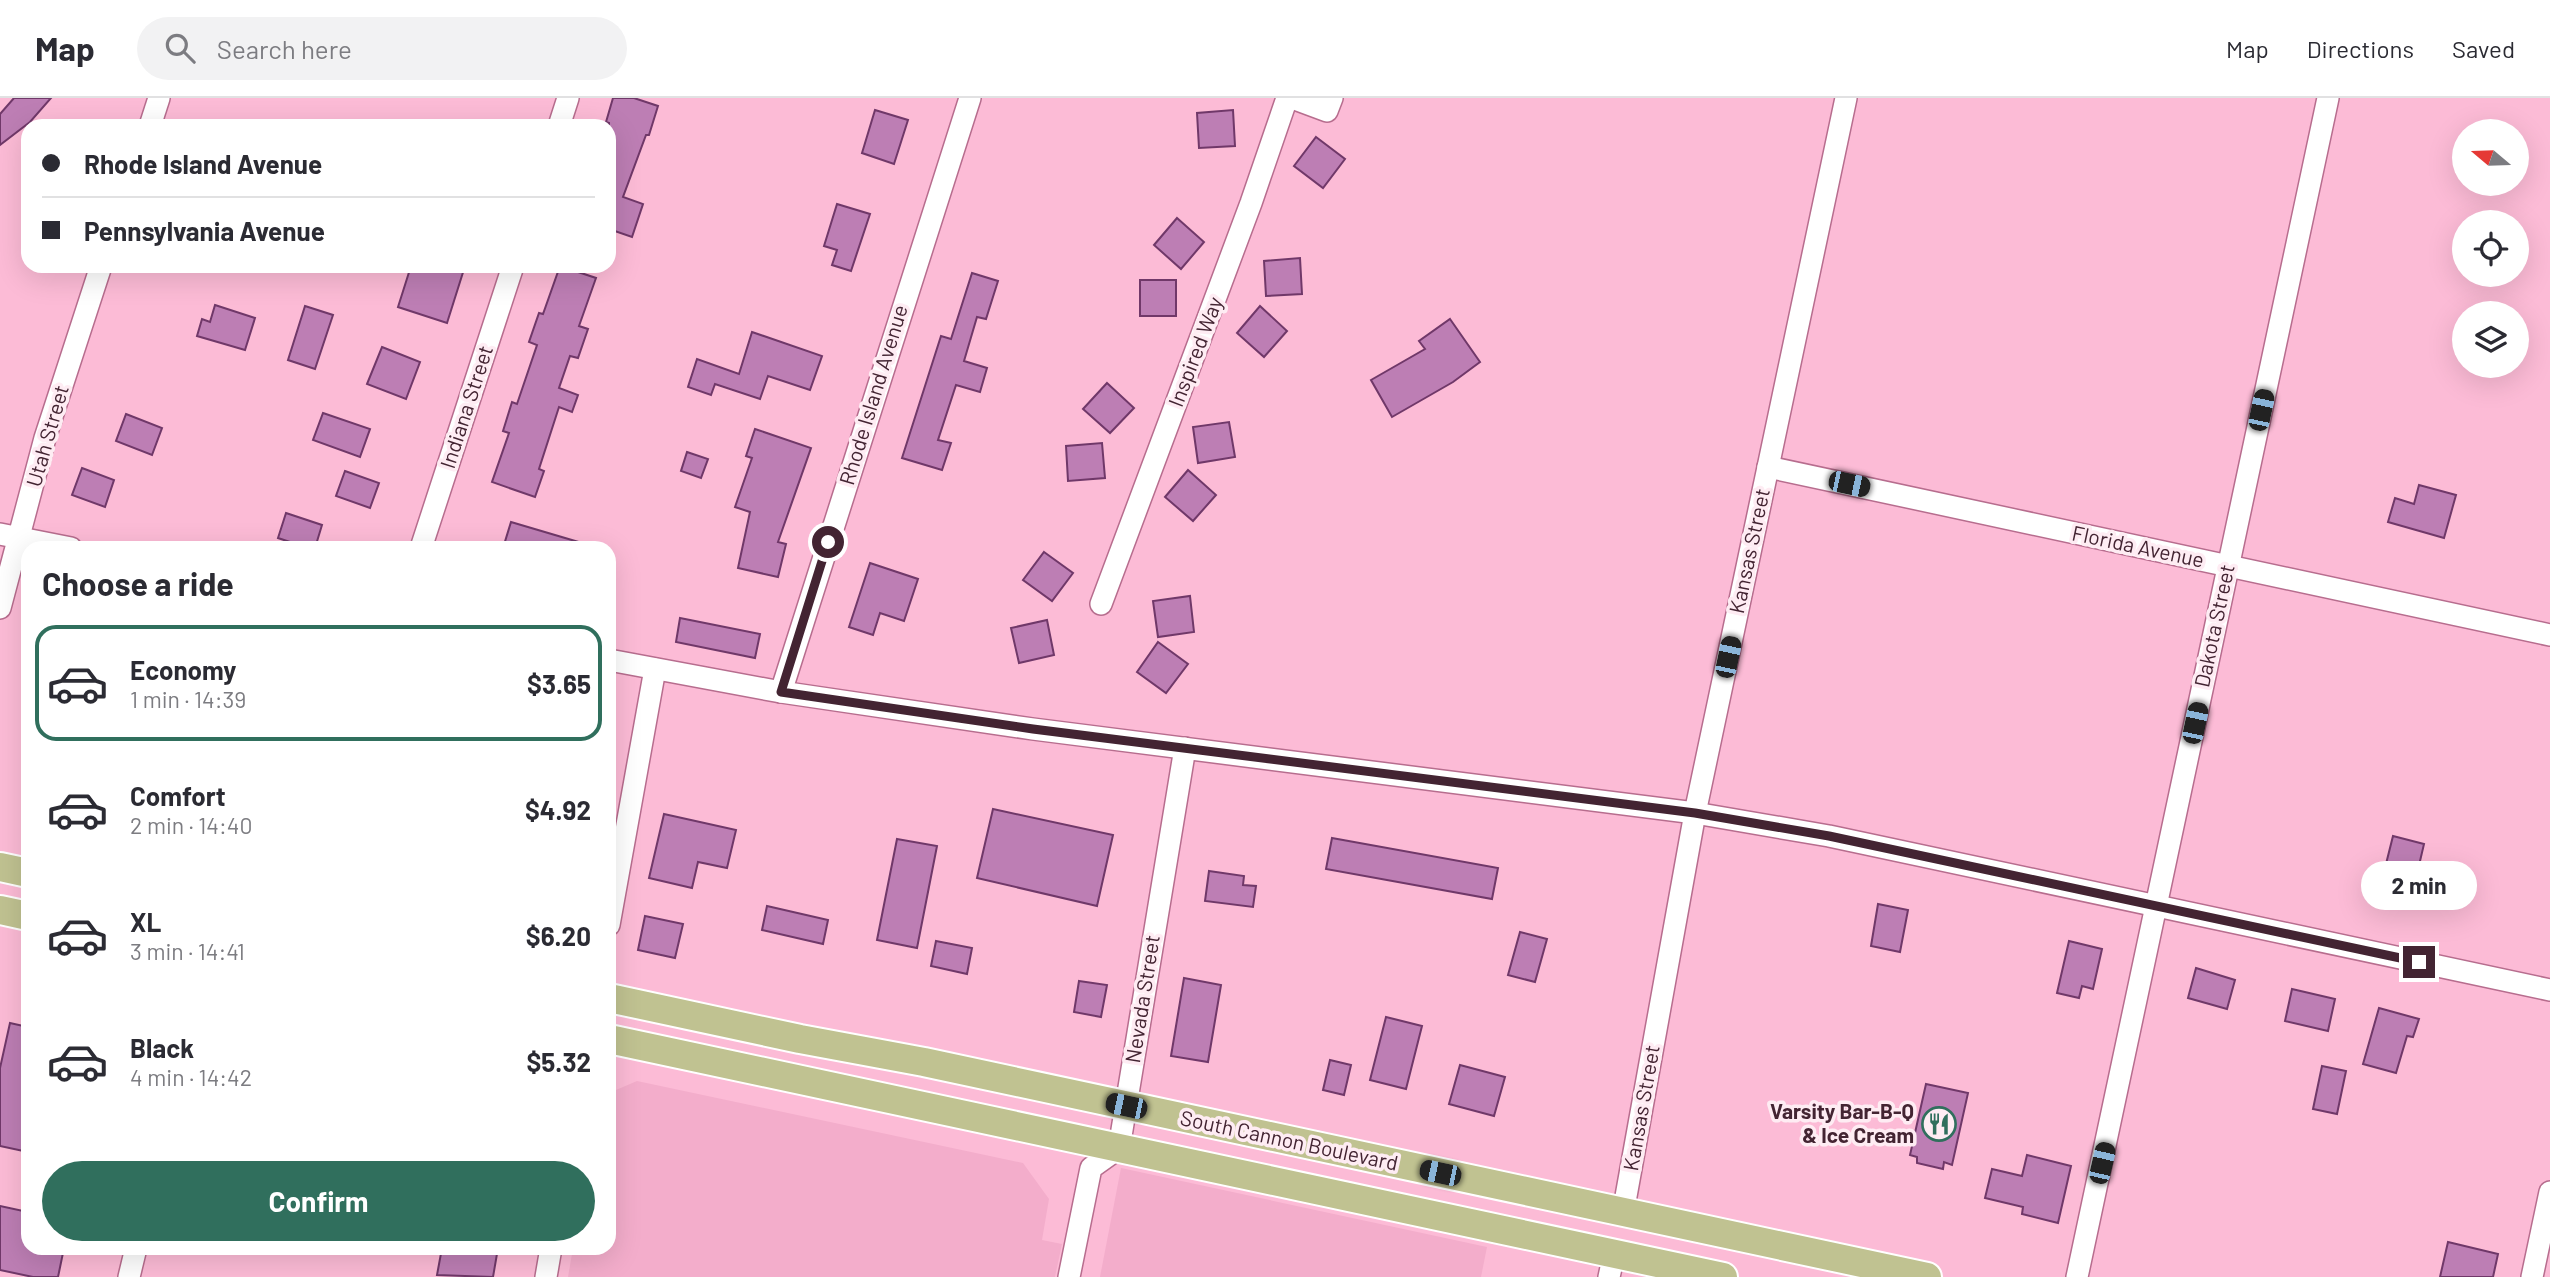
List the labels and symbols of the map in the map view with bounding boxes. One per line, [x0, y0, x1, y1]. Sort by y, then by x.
north arrow [2452, 119, 2529, 196]
street label: Inspired Way [1162, 293, 1227, 410]
street label: Rhode Island Avenue [833, 301, 912, 488]
street label: Indiana Street [434, 342, 497, 471]
street label: Utah Street [20, 382, 73, 489]
car [2247, 387, 2276, 433]
car [1827, 469, 1872, 499]
street label: Kansas Street [1723, 486, 1774, 616]
street label: Florida Avenue [2070, 519, 2207, 572]
route start [812, 526, 844, 558]
street label: Dakota Street [2188, 562, 2239, 689]
car [1714, 634, 1743, 680]
car [2181, 700, 2210, 746]
callout: 2 min [2361, 860, 2477, 910]
street label: Nevada Street [1119, 933, 1164, 1065]
route end [2403, 946, 2435, 978]
street label: Kansas Street [1617, 1043, 1664, 1173]
car [1104, 1091, 1149, 1121]
place label: Varsity Bar-B-Q & Ice Cream [1770, 1098, 1914, 1147]
street label: South Cannon Boulevard [1178, 1104, 1400, 1175]
restaurant icon: Varsity Bar-B-Q & Ice Cream [1920, 1105, 1958, 1143]
car [2088, 1140, 2117, 1186]
car [1418, 1158, 1463, 1188]

